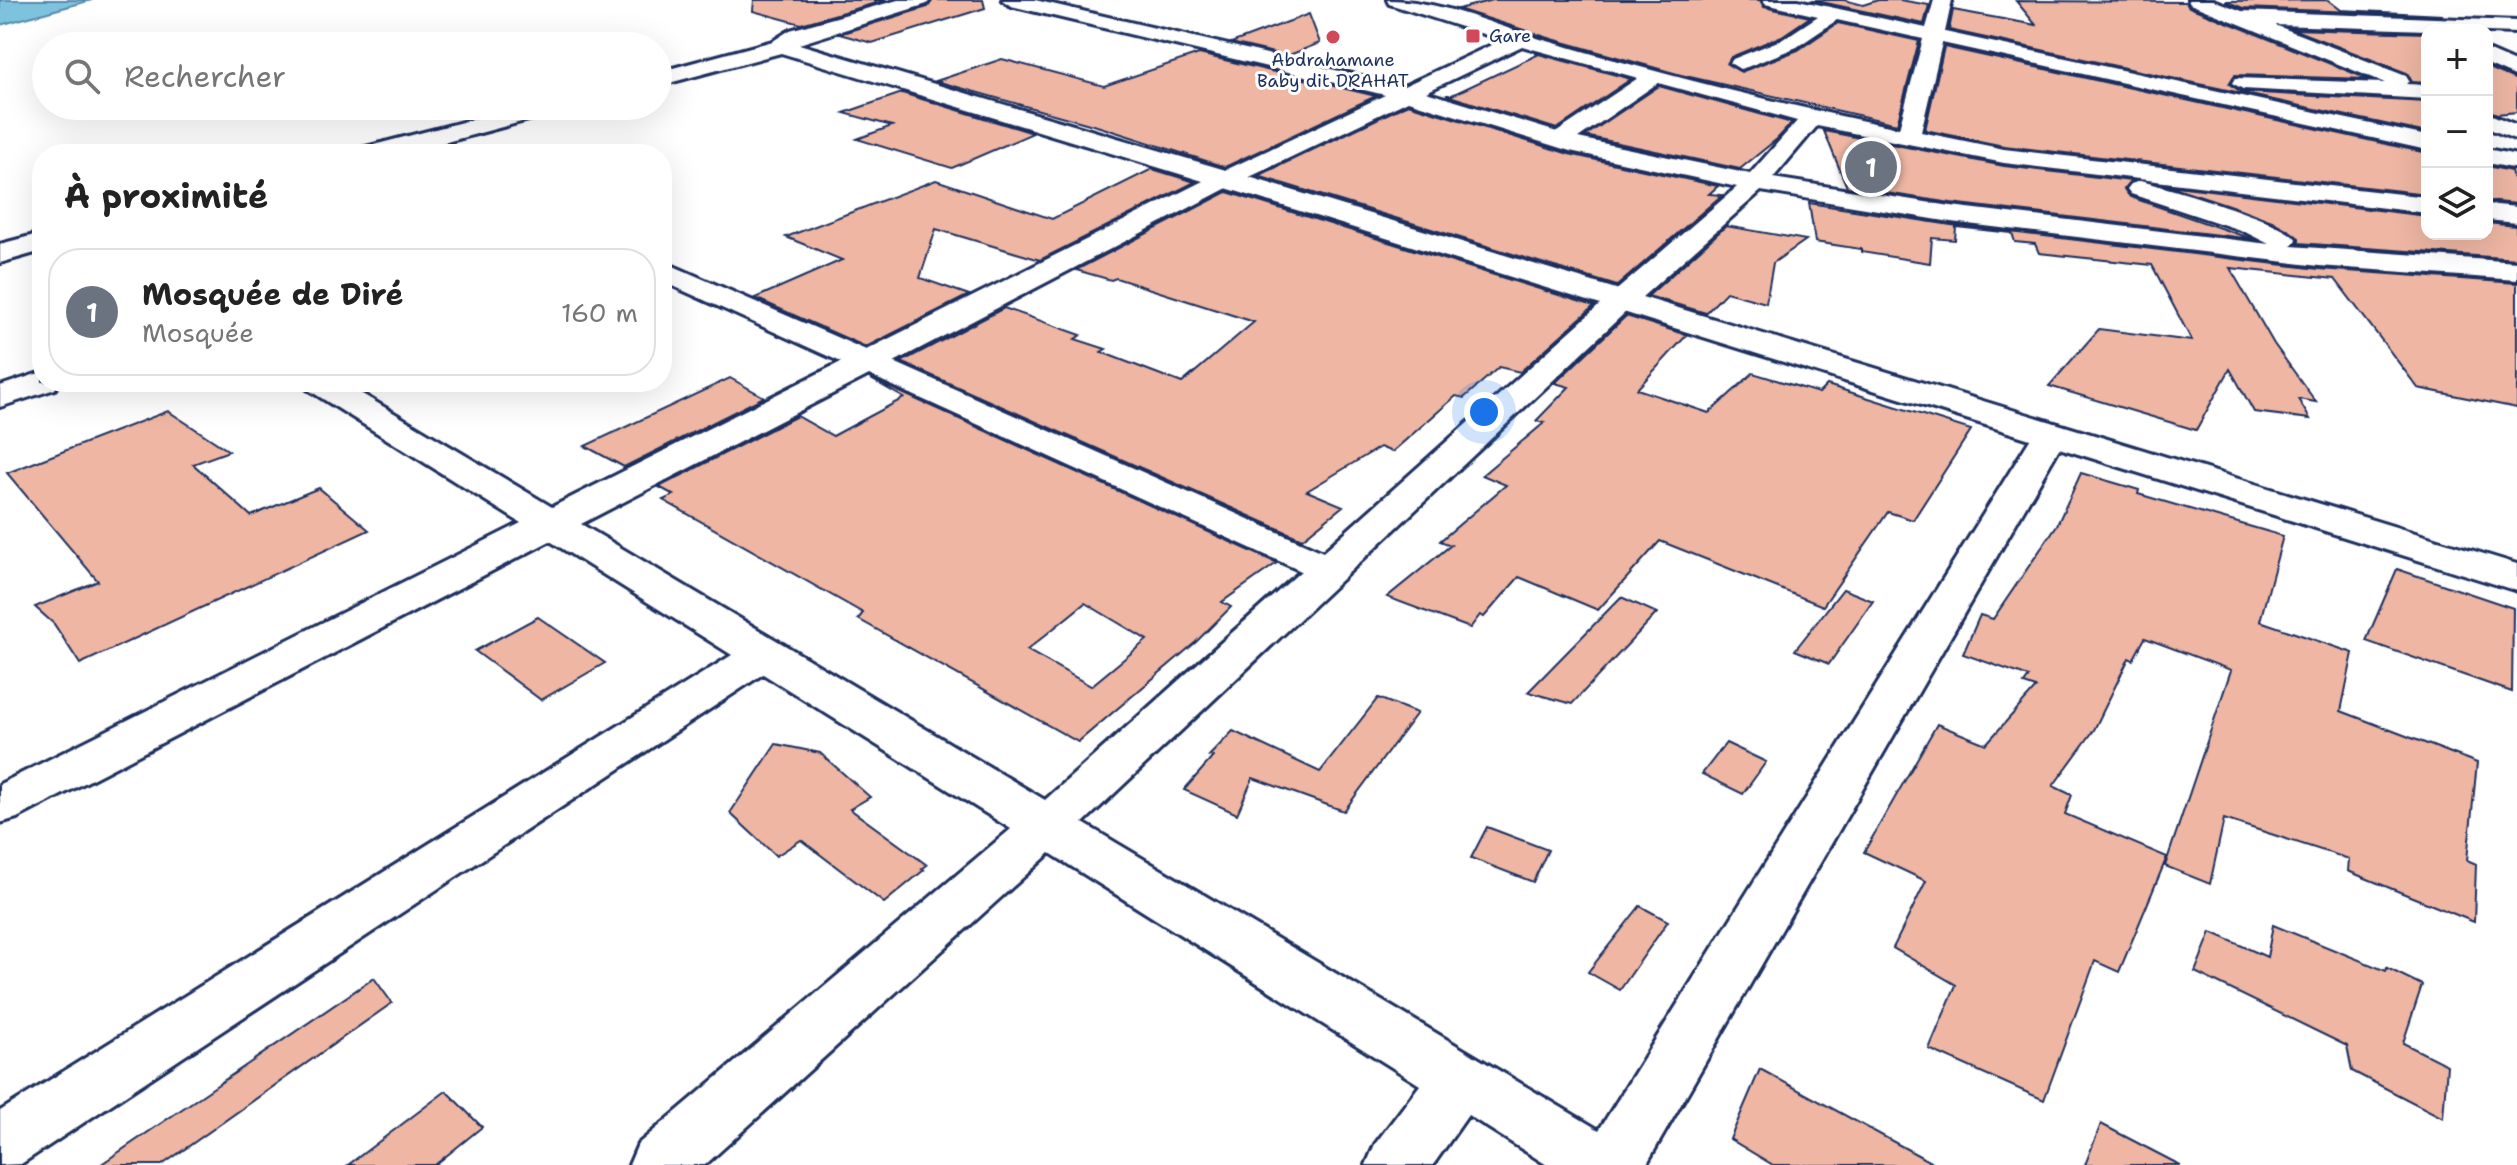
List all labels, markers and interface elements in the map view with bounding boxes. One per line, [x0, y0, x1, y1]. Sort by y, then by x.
place label: Gare [1489, 24, 1531, 48]
map controls [2421, 24, 2493, 240]
button: + [2421, 24, 2493, 96]
marker: Gare [1464, 27, 1482, 45]
marker: Abdrahamane Baby dit DRAHAT [1324, 28, 1342, 46]
search box [32, 32, 672, 120]
place label: Abdrahamane Baby dit DRAHAT [1257, 48, 1409, 93]
icon: search [60, 54, 104, 98]
text: Rechercher [124, 56, 286, 97]
button: − [2421, 96, 2493, 168]
pin: 1 [1845, 137, 1897, 197]
button: layers [2421, 168, 2493, 240]
text: À proximité [64, 173, 268, 219]
text: Mosquée de Diré [142, 274, 404, 315]
text: 1 [86, 295, 98, 330]
text: 160 m [561, 295, 638, 330]
text: Mosquée [142, 315, 254, 350]
your location [1464, 392, 1504, 432]

